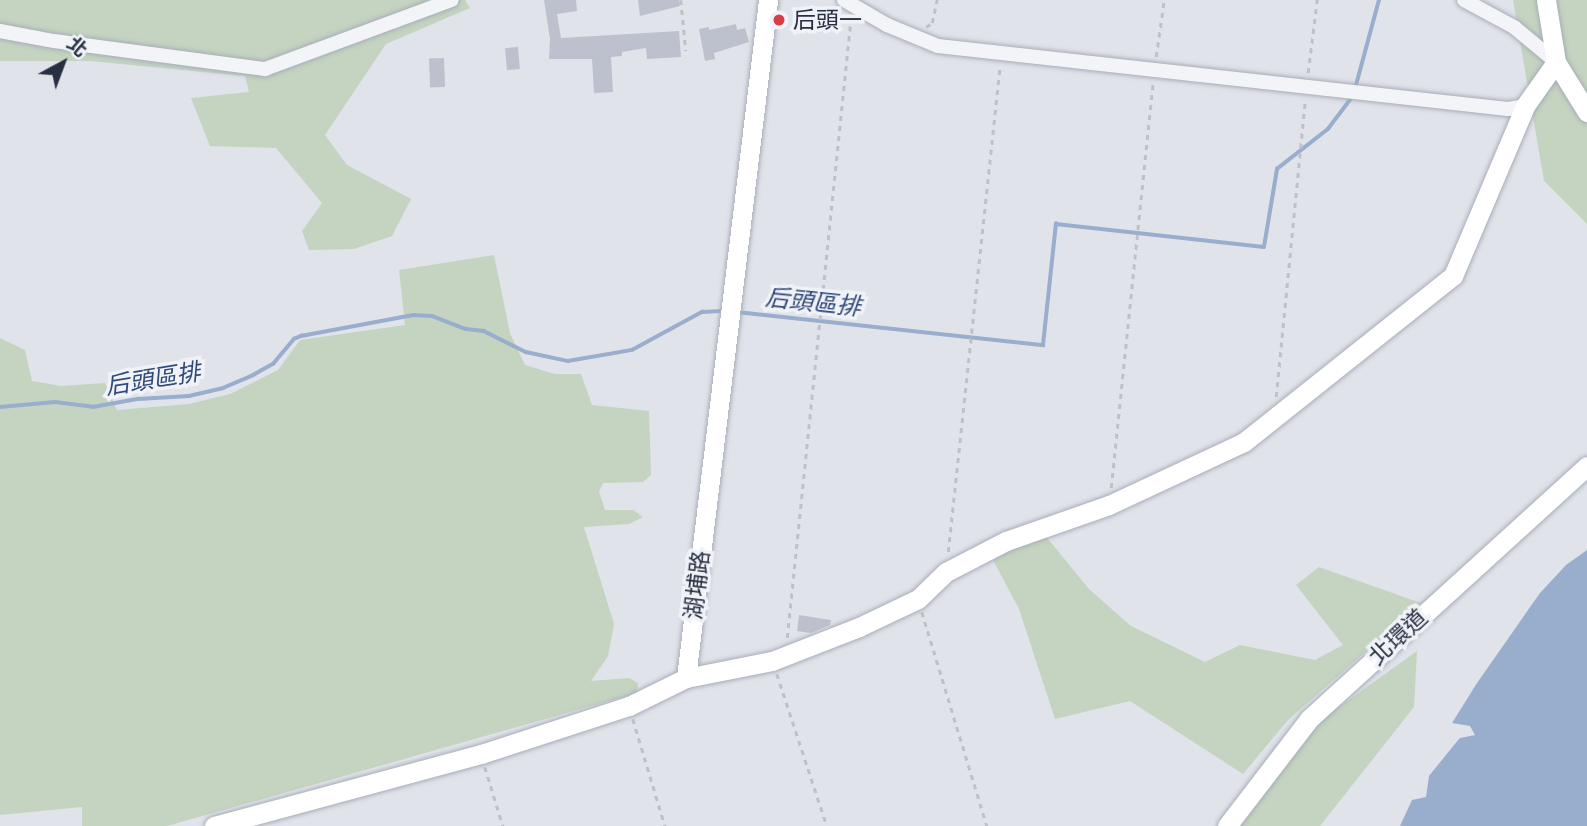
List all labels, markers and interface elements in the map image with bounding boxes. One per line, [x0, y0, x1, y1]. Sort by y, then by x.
place label: 后頭一 [793, 6, 862, 34]
marker: 后頭一 [771, 12, 787, 28]
north arrow [28, 28, 98, 98]
text: 北 [62, 32, 92, 62]
water label: 后頭區排 [764, 284, 862, 322]
water label: 后頭區排 [103, 358, 203, 402]
street label: 湖埔路 [679, 549, 715, 621]
street label: 北環道 [1363, 603, 1433, 671]

